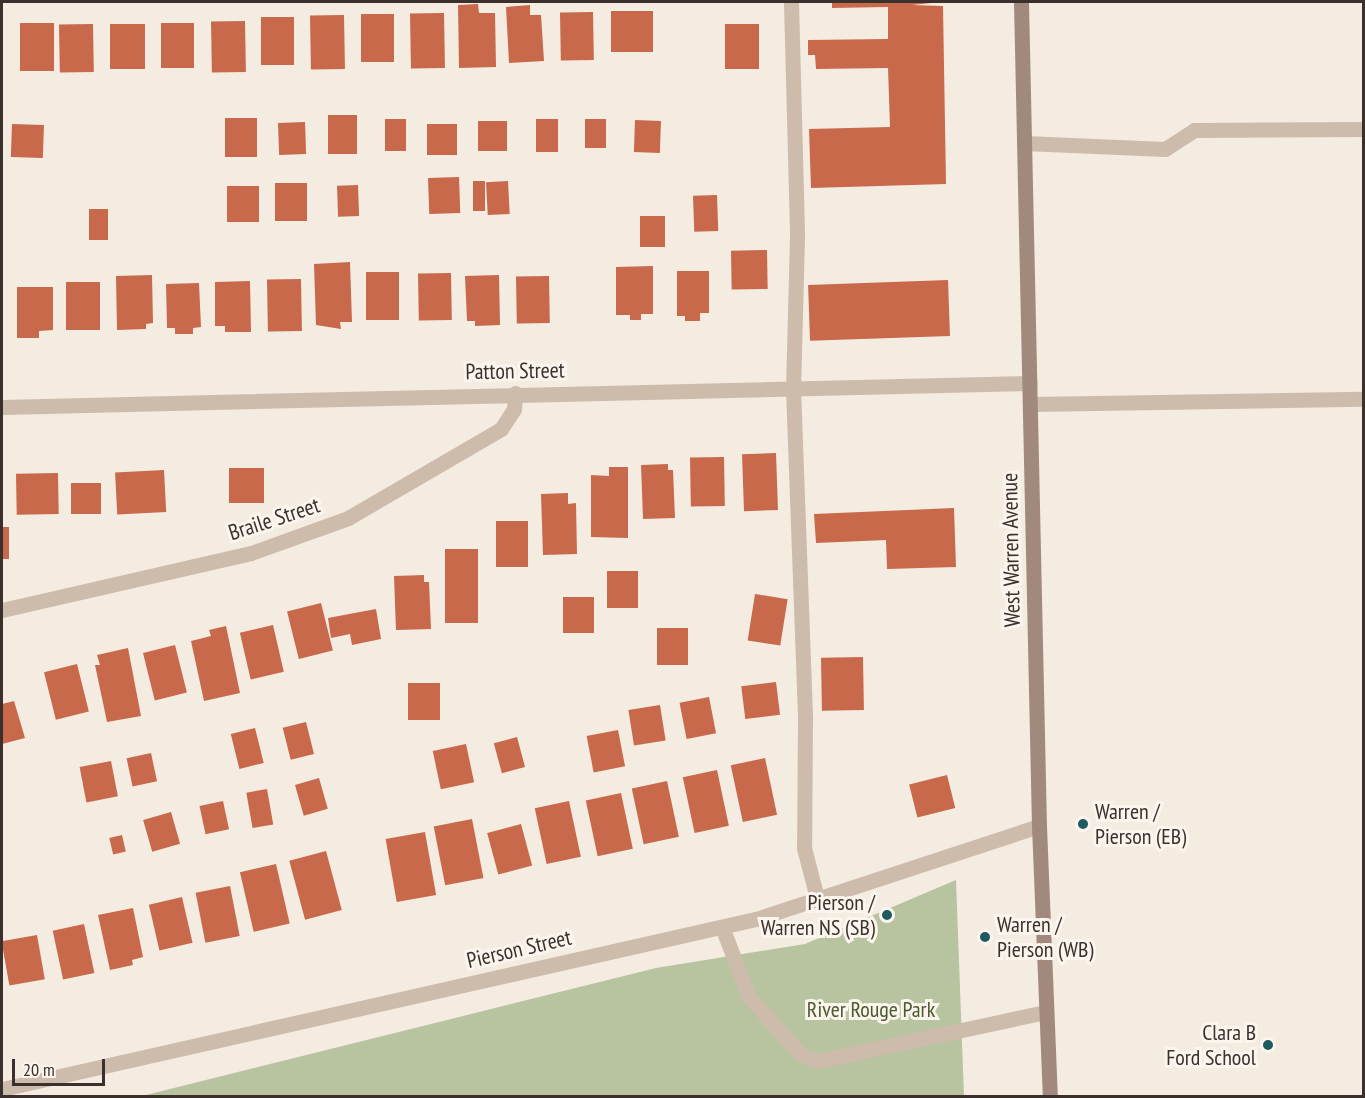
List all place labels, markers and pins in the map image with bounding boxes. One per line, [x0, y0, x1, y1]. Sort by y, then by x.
place label: Warren / Pierson (EB) [1095, 798, 1186, 849]
marker: Warren / Pierson (EB) [1076, 817, 1090, 831]
place label: Pierson / Warren NS (SB) [761, 889, 875, 940]
marker: Pierson / Warren NS (SB) [880, 908, 894, 922]
place label: Warren / Pierson (WB) [997, 911, 1093, 962]
marker: Warren / Pierson (WB) [978, 930, 992, 944]
place label: Clara B Ford School [1166, 1019, 1256, 1070]
marker: Clara B Ford School [1261, 1038, 1275, 1052]

